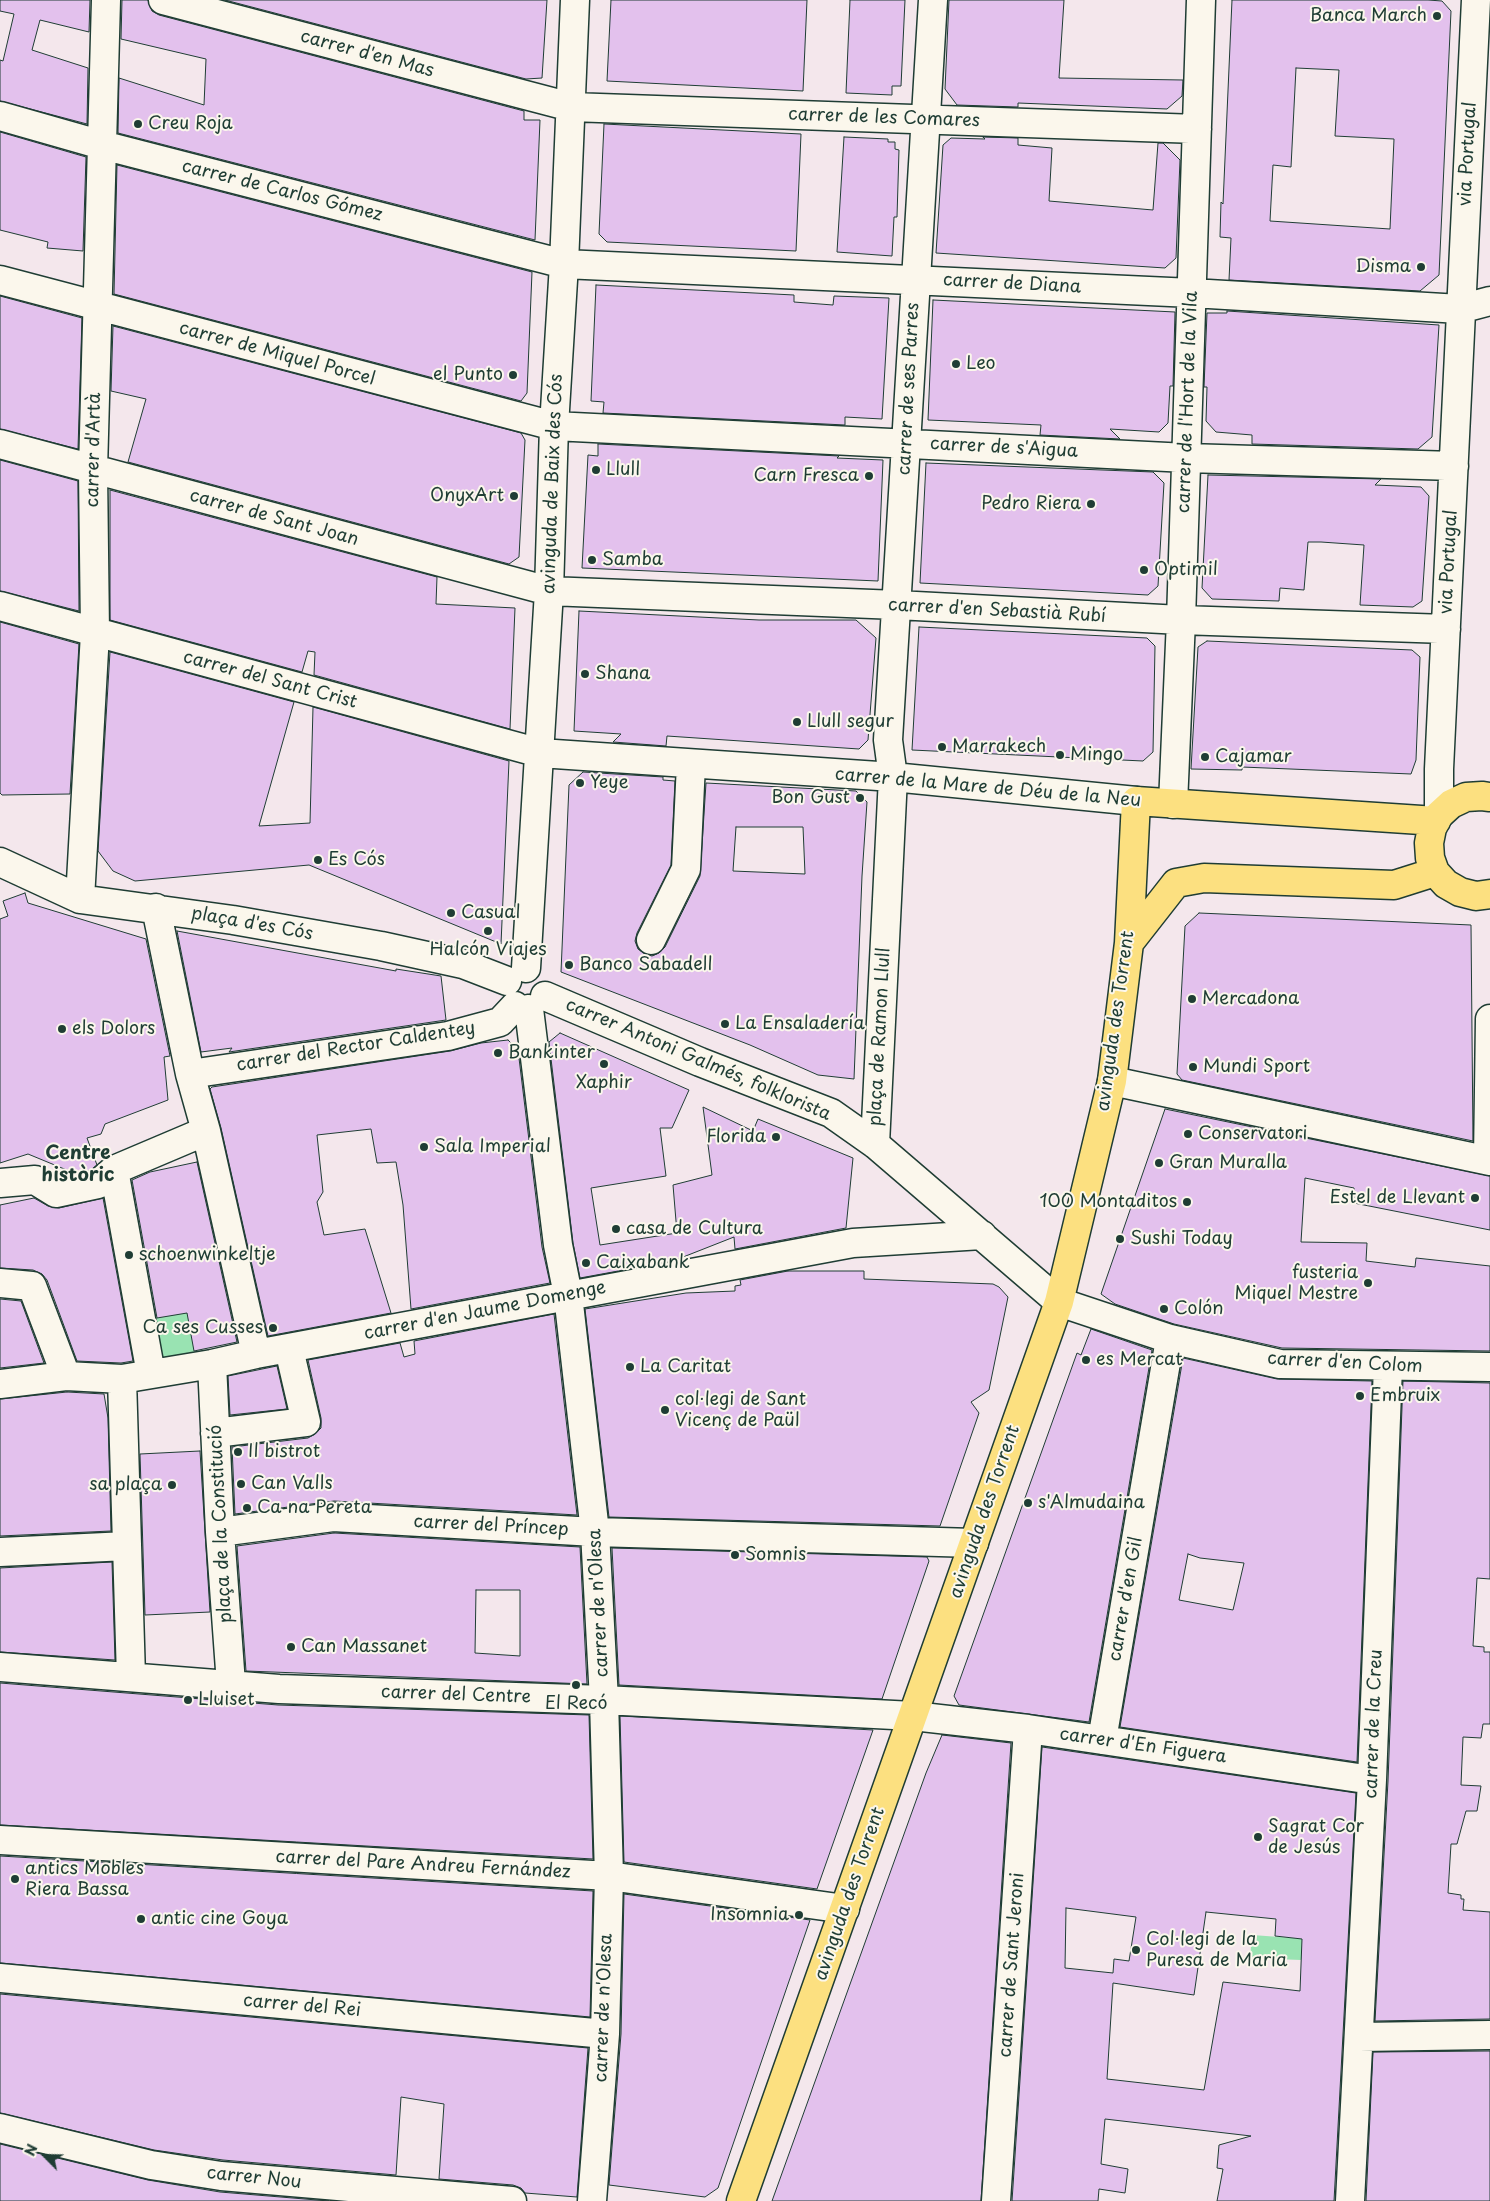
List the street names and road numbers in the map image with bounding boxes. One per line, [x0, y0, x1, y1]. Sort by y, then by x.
street label: carrer d'en Mas [298, 26, 436, 82]
street label: via Portugal [1454, 101, 1482, 207]
street label: carrer de les Comares [788, 104, 980, 132]
street label: carrer de Carlos Gómez [180, 156, 384, 226]
street label: carrer de Diana [942, 270, 1082, 298]
street label: carrer de l'Hort de la Vila [1173, 291, 1203, 513]
street label: carrer de ses Parres [894, 302, 924, 476]
street label: carrer de Miquel Porcel [177, 317, 377, 391]
street label: avinguda de Baix des Cós [538, 373, 568, 595]
street label: carrer d'Artà [82, 392, 106, 508]
street label: carrer de s'Aigua [930, 433, 1078, 463]
street label: carrer de Sant Joan [187, 485, 361, 551]
street label: via Portugal [1435, 509, 1463, 615]
street label: carrer d'en Sebastià Rubí [888, 595, 1106, 627]
street label: carrer del Sant Crist [181, 646, 359, 714]
street label: carrer de la Mare de Déu de la Neu [834, 764, 1142, 812]
street label: plaça d'es Cós [190, 903, 314, 945]
street label: avinguda des Torrent [1093, 929, 1139, 1113]
street label: plaça de Ramon Llull [865, 947, 895, 1127]
street label: carrer Antoni Galmés, folklorista [562, 994, 834, 1126]
street label: carrer del Rector Caldentey [235, 1017, 477, 1077]
street label: carrer d'en Jaume Domenge [362, 1277, 608, 1345]
street label: carrer d'en Colom [1267, 1348, 1423, 1378]
street label: avinguda des Torrent [945, 1423, 1025, 1601]
street label: plaça de la Constitució [205, 1424, 237, 1624]
street label: carrer del Príncep [413, 1511, 569, 1541]
street label: carrer de n'Olesa [584, 1528, 614, 1678]
street label: carrer d'en Gil [1104, 1535, 1148, 1663]
street label: carrer de la Creu [1361, 1649, 1387, 1799]
street label: carrer del Centre [381, 1682, 531, 1708]
street label: carrer d'En Figuera [1058, 1724, 1228, 1768]
street label: avinguda des Torrent [810, 1805, 890, 1983]
street label: carrer del Pare Andreu Fernández [275, 1846, 571, 1884]
street label: carrer de Sant Jeroni [995, 1872, 1029, 2058]
street label: carrer de n'Olesa [591, 1933, 617, 2083]
street label: carrer del Rei [242, 1990, 362, 2022]
street label: carrer Nou [206, 2162, 302, 2194]

